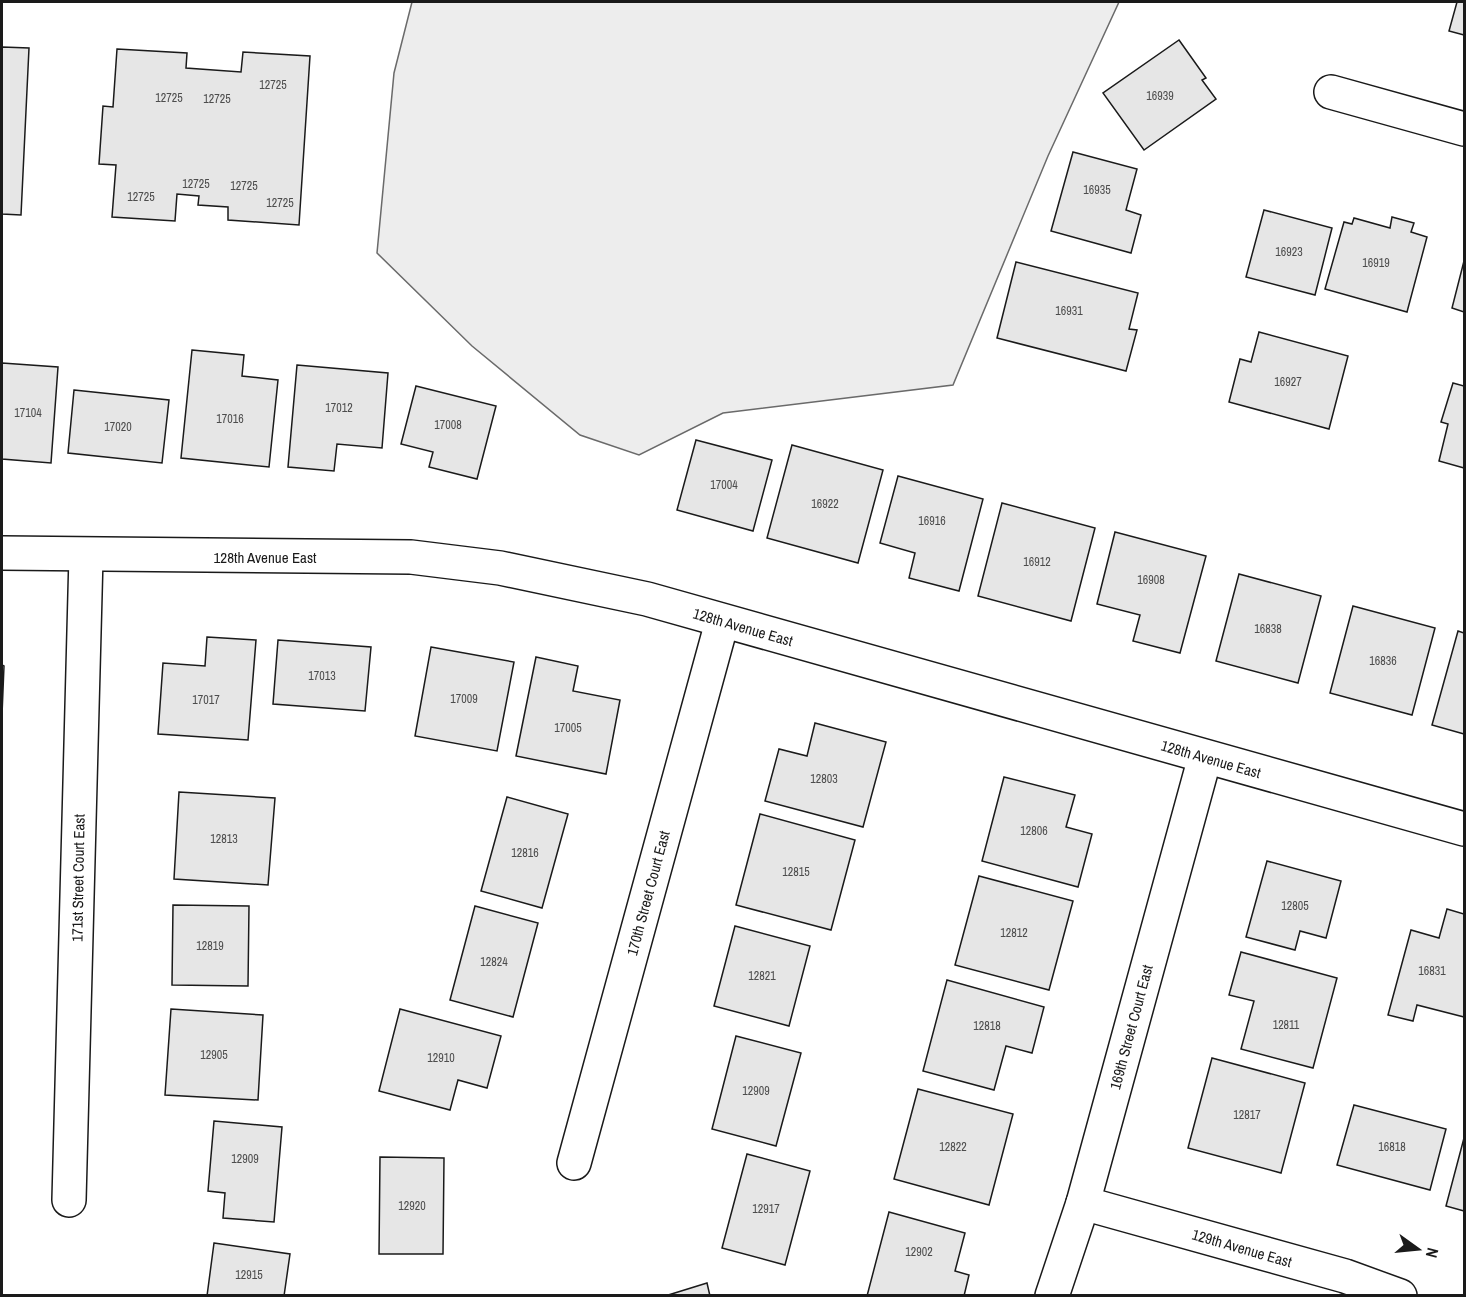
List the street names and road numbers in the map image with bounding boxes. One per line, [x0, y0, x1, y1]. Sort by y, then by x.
street label: 128th Avenue East [213, 547, 317, 568]
street label: 128th Avenue East [691, 603, 796, 651]
street label: 128th Avenue East [1159, 735, 1264, 783]
street label: 171st Street Court East [66, 813, 90, 942]
street label: 170th Street Court East [621, 828, 675, 958]
street label: 169th Street Court East [1104, 962, 1158, 1092]
street label: 129th Avenue East [1190, 1224, 1295, 1272]

